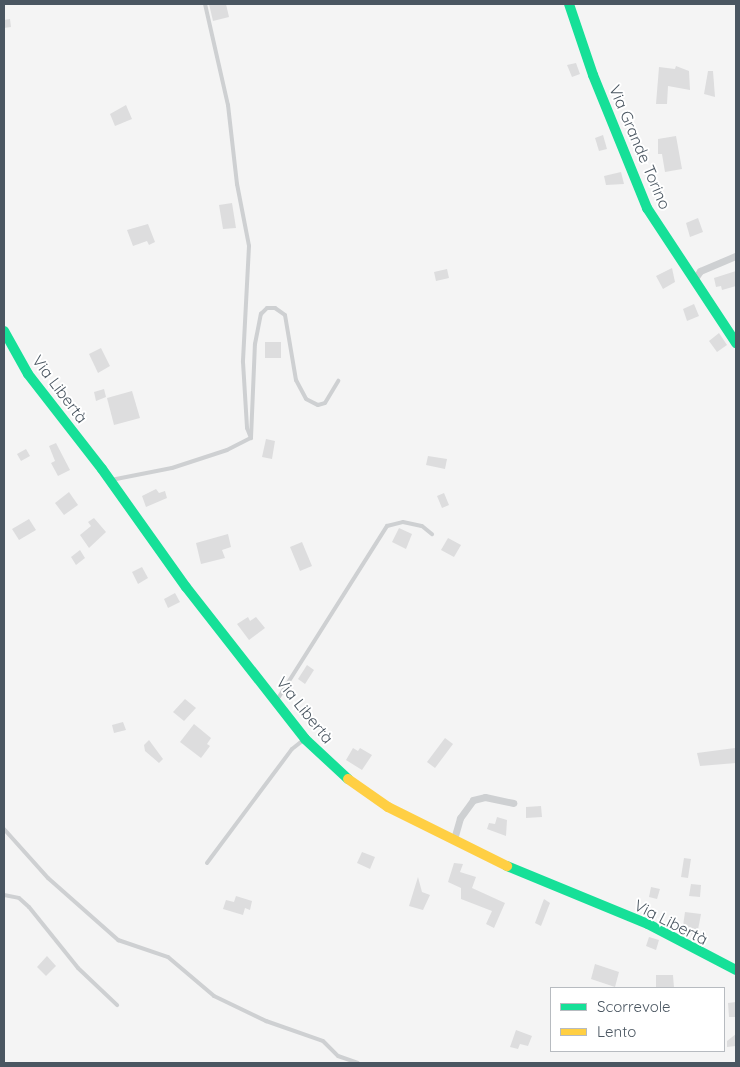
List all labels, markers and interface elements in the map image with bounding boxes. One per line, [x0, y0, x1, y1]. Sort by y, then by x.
street label: Via Grande Torino [605, 82, 675, 212]
street label: Via Libertà [28, 351, 92, 427]
street label: Via Libertà [272, 673, 338, 747]
street label: Via Libertà [631, 895, 711, 949]
legend [550, 987, 725, 1052]
text: Scorrevole [597, 997, 671, 1016]
text: Lento [597, 1022, 636, 1041]

